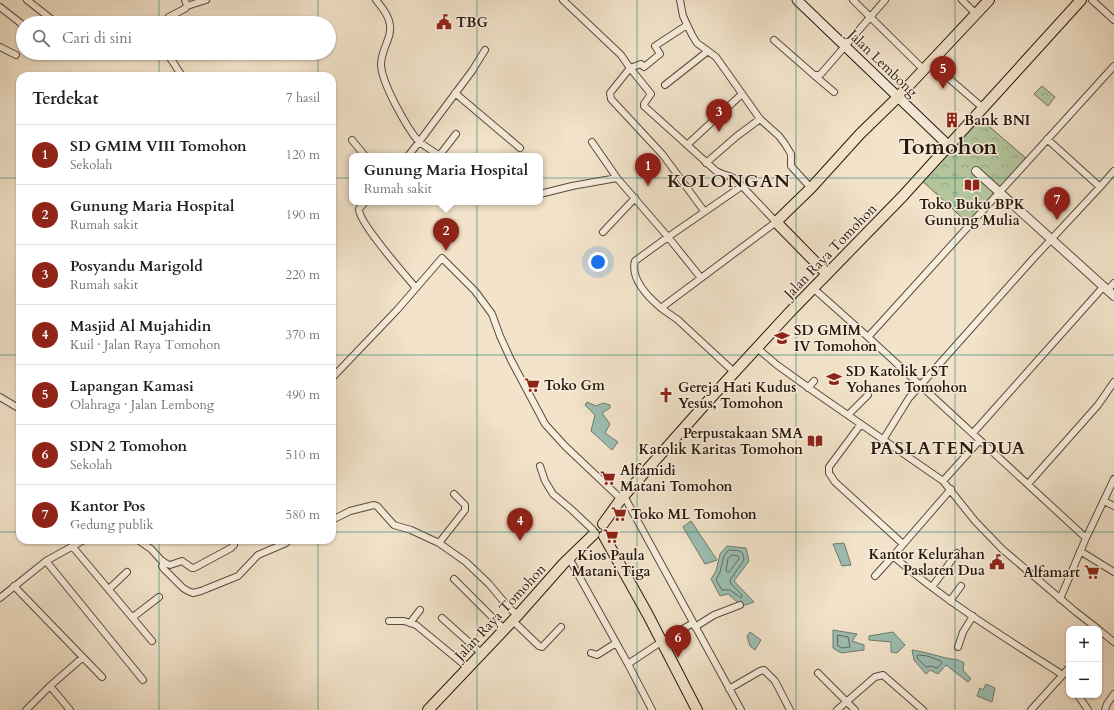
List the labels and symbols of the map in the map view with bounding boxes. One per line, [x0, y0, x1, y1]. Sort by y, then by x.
public building icon: TBG [435, 13, 453, 31]
place label: TBG [456, 13, 488, 32]
street label: Jalan Lembong [842, 24, 922, 101]
pin: 5 [930, 56, 956, 89]
pin: 3 [706, 99, 732, 132]
building icon: Bank BNI [943, 111, 961, 129]
place label: Bank BNI [964, 111, 1030, 130]
district label: Tomohon [899, 132, 998, 162]
pin: 1 [635, 153, 661, 186]
district label: KOLONGAN [667, 169, 791, 194]
library icon: Toko Buku BPK Gunung Mulia [963, 176, 981, 194]
pin: 7 [1044, 187, 1070, 220]
place label: Toko Buku BPK Gunung Mulia [919, 195, 1026, 230]
street label: Jalan Raya Tomohon [779, 200, 881, 305]
pin: 2 [433, 218, 459, 251]
your location [588, 252, 608, 272]
place label: SD GMIM IV Tomohon [794, 321, 877, 356]
school or university icon: SD GMIM IV Tomohon [773, 329, 791, 347]
place label: SD Katolik I ST Yohanes Tomohon [846, 362, 967, 397]
school or university icon: SD Katolik I ST Yohanes Tomohon [825, 370, 843, 388]
supermarket icon: Toko Gm [523, 376, 541, 394]
place label: Toko Gm [544, 376, 605, 395]
place label: Gereja Hati Kudus Yesus, Tomohon [678, 378, 796, 413]
church icon: Gereja Hati Kudus Yesus, Tomohon [657, 386, 675, 404]
place label: Perpustakaan SMA Katolik Karitas Tomohon [638, 424, 803, 459]
library icon: Perpustakaan SMA Katolik Karitas Tomohon [806, 432, 824, 450]
district label: PASLATEN DUA [870, 436, 1026, 461]
place label: Alfamidi Matani Tomohon [620, 461, 733, 496]
supermarket icon: Alfamidi Matani Tomohon [599, 469, 617, 487]
supermarket icon: Toko ML Tomohon [610, 505, 628, 523]
place label: Toko ML Tomohon [631, 505, 757, 524]
pin: 4 [507, 508, 533, 541]
supermarket icon: Kios Paula Matani Tiga [602, 527, 620, 545]
place label: Kantor Kelurahan Paslaten Dua [869, 545, 985, 580]
place label: Kios Paula Matani Tiga [571, 546, 651, 581]
public building icon: Kantor Kelurahan Paslaten Dua [988, 553, 1006, 571]
street label: Jalan Raya Tomohon [449, 560, 550, 666]
place label: Alfamart [1023, 563, 1080, 582]
supermarket icon: Alfamart [1083, 563, 1101, 581]
pin: 6 [665, 625, 691, 658]

